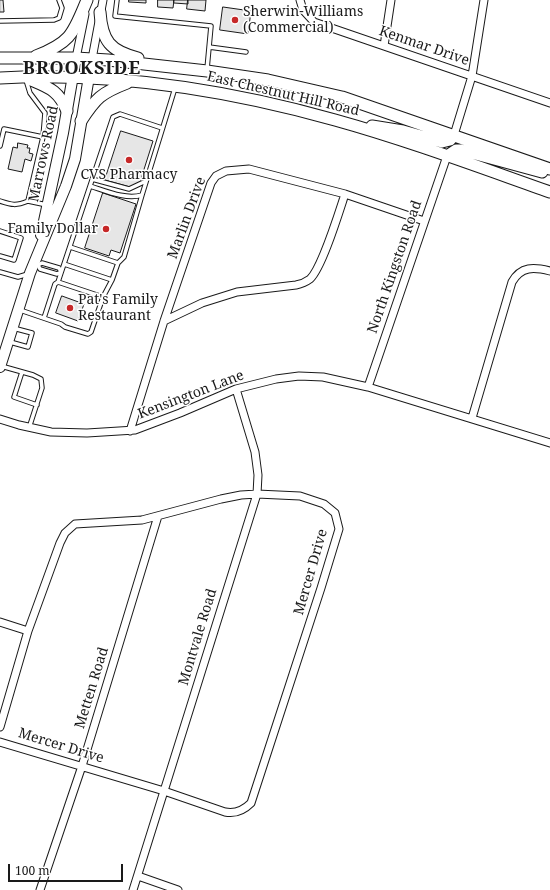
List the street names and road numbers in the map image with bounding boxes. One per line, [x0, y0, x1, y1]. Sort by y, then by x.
street label: Kenmar Drive [377, 23, 471, 69]
street label: East Chestnut Hill Road [205, 68, 361, 120]
street label: Marrows Road [26, 104, 62, 204]
street label: Marlin Drive [164, 175, 210, 261]
street label: North Kingston Road [364, 198, 426, 336]
street label: Kensington Lane [136, 367, 246, 423]
street label: Mercer Drive [291, 527, 331, 617]
street label: Montvale Road [175, 587, 221, 687]
street label: Metten Road [72, 645, 112, 731]
street label: Mercer Drive [16, 725, 106, 767]

